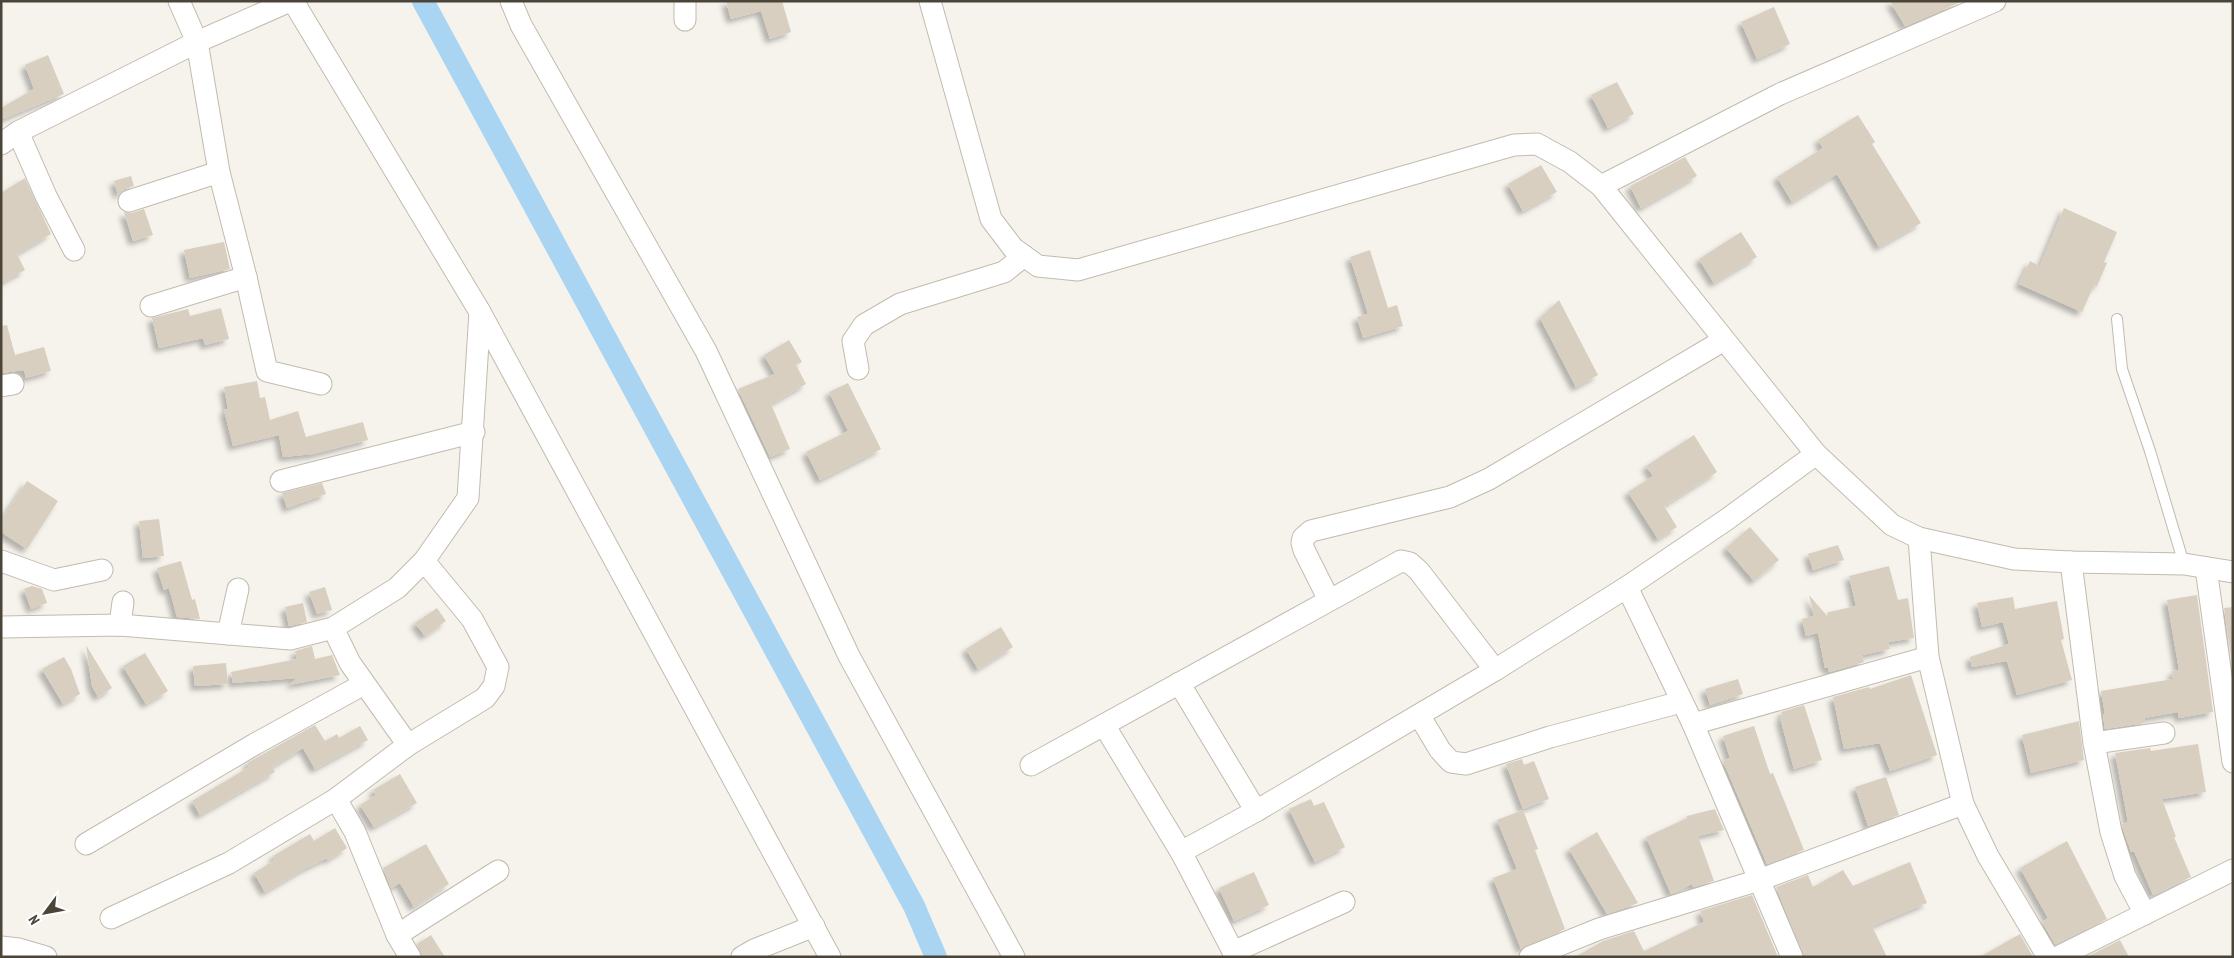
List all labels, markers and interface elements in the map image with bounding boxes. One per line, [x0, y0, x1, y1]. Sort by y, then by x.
north arrow [20, 888, 70, 938]
text: N [24, 912, 44, 928]

